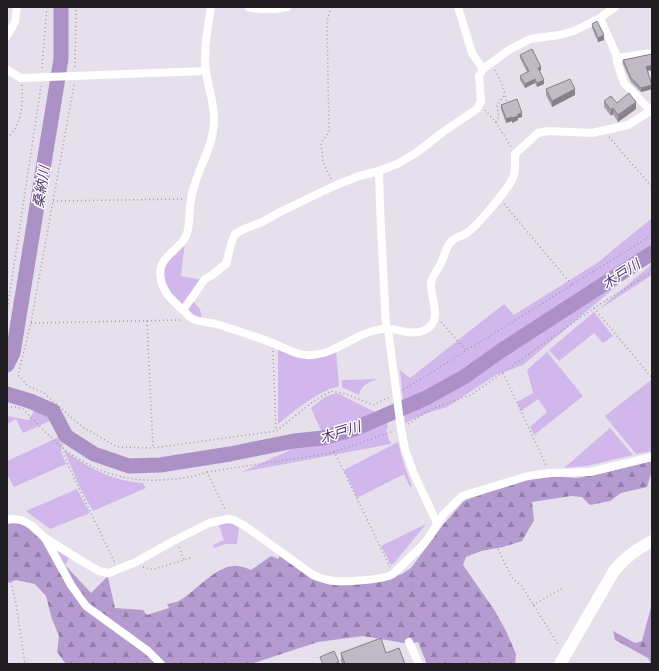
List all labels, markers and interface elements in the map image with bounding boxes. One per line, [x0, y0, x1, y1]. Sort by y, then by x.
water label: 桑納川 [30, 163, 52, 209]
water label: 木戸川 [599, 255, 645, 292]
water label: 木戸川 [318, 418, 364, 446]

